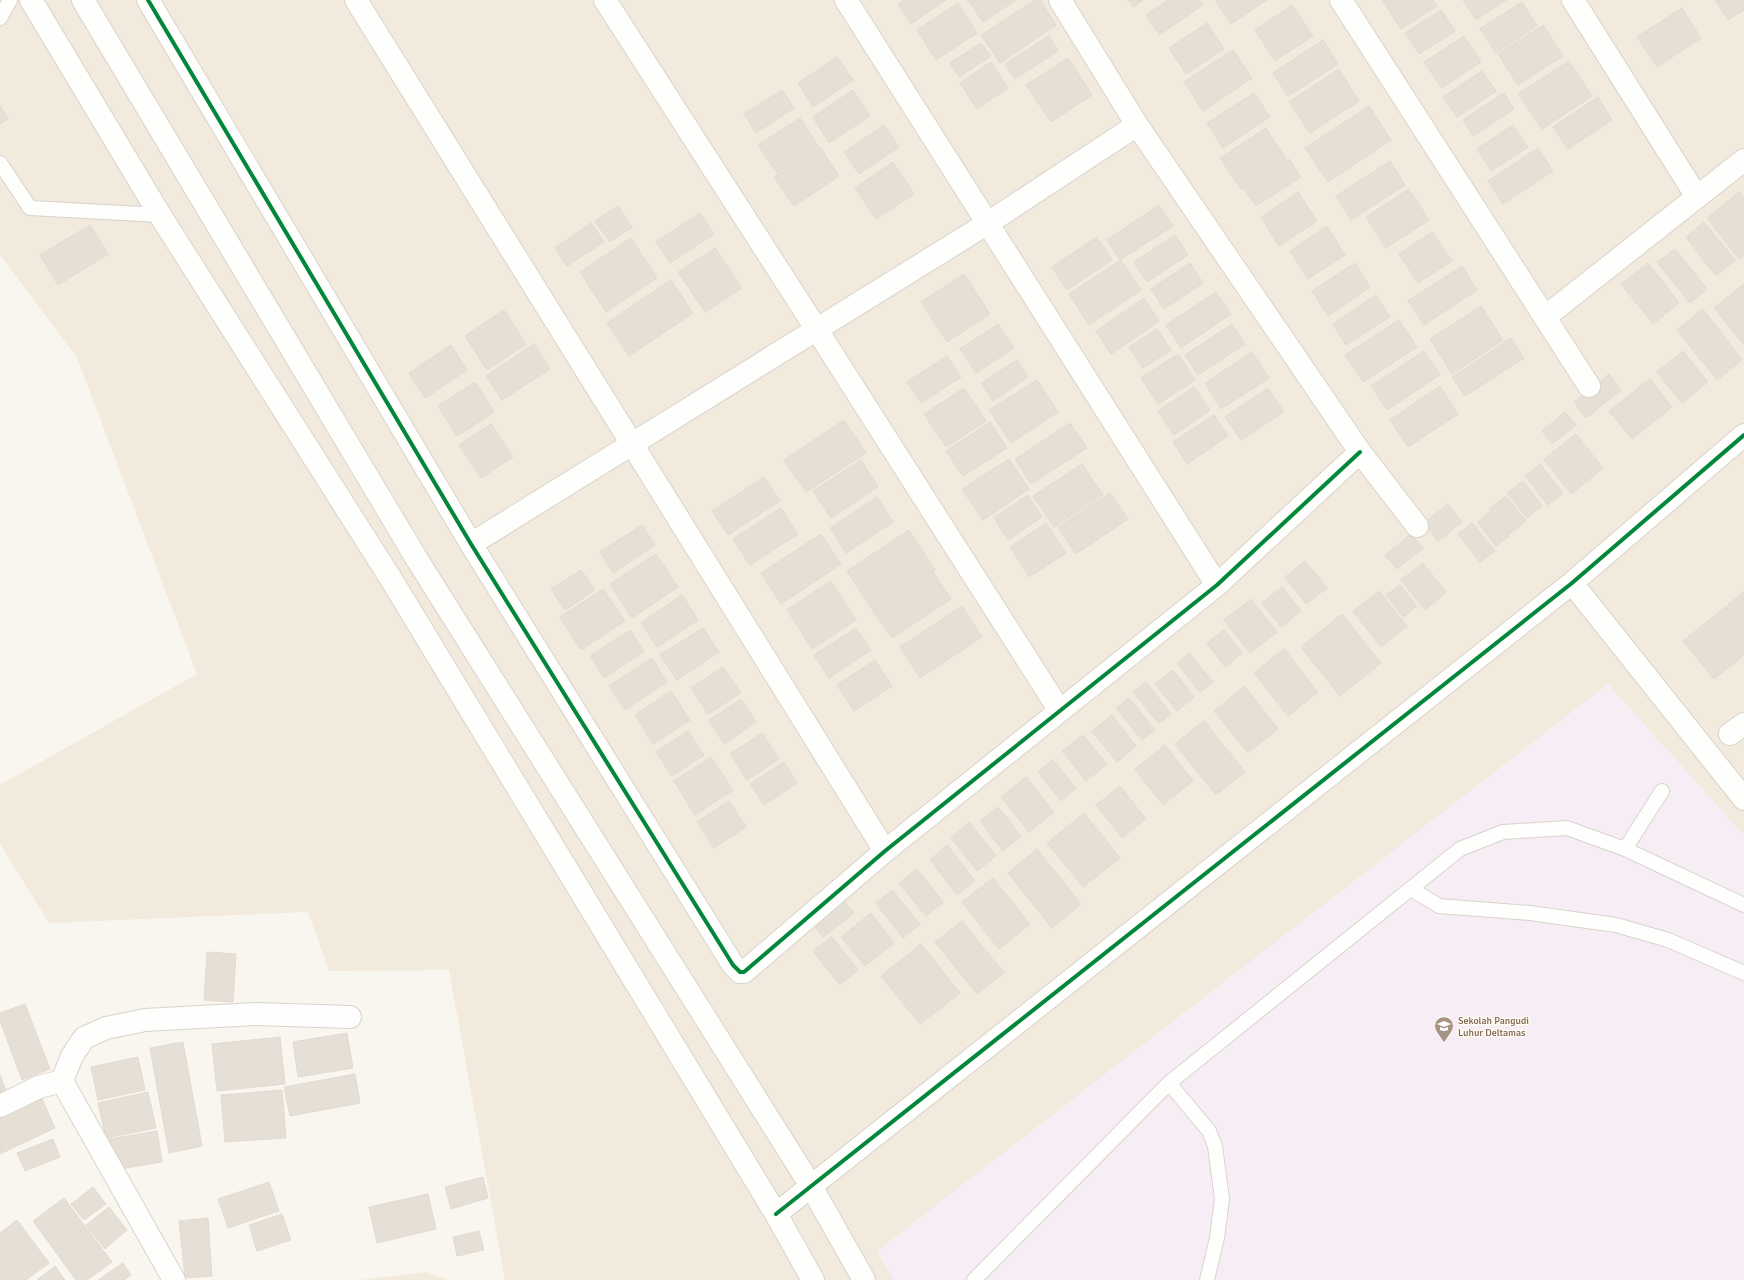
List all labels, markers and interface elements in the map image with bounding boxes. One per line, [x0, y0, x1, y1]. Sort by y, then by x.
school or university icon: Sekolah Pangudi Luhur Deltamas [1433, 1015, 1455, 1043]
place label: Sekolah Pangudi Luhur Deltamas [1458, 1015, 1529, 1039]

